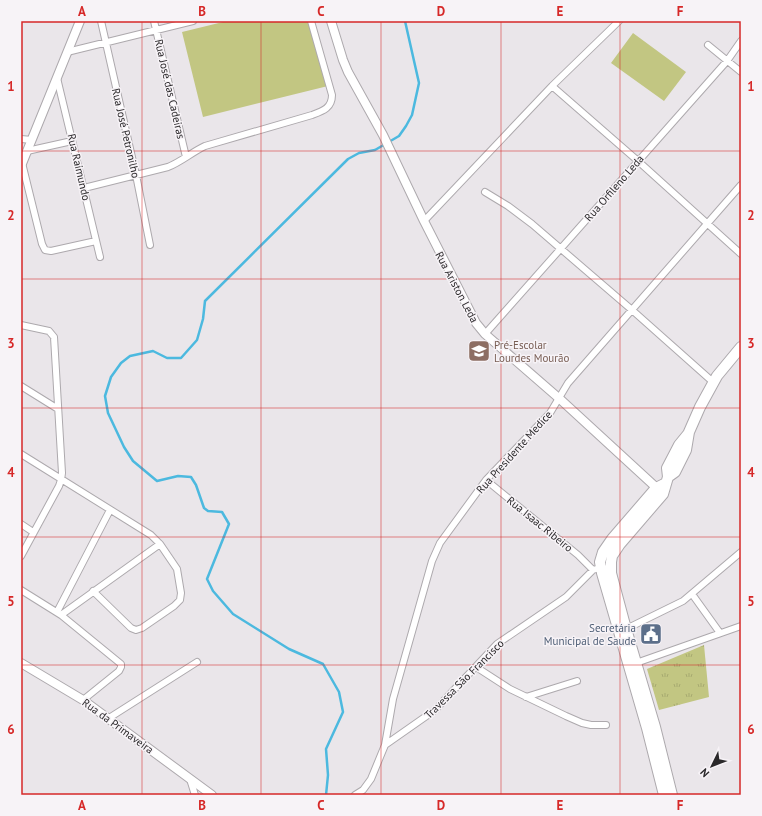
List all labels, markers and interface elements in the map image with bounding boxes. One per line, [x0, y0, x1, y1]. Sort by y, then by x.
text: A [78, 3, 86, 20]
text: B [198, 3, 206, 20]
text: C [317, 3, 325, 20]
text: D [437, 3, 445, 20]
text: E [557, 3, 564, 20]
text: F [677, 3, 684, 20]
street label: Rua José das Cadeiras [152, 38, 188, 141]
text: 1 [7, 78, 15, 95]
text: 1 [747, 78, 755, 95]
street label: Rua José Petronilho [109, 87, 143, 179]
street label: Rua Raimundo [64, 132, 94, 202]
street label: Rua Orfileno Leda [581, 152, 647, 224]
text: 2 [7, 207, 15, 224]
text: 2 [747, 207, 755, 224]
street label: Rua Ariston Leda [432, 249, 482, 325]
text: 3 [7, 335, 15, 352]
text: 3 [747, 335, 755, 352]
school or university icon: Pré-Escolar Lourdes Mourão [466, 338, 492, 364]
place label: Pré-Escolar Lourdes Mourão [494, 338, 569, 365]
street label: Rua Presidente Medice [473, 407, 555, 496]
text: 4 [7, 464, 15, 481]
text: 4 [747, 464, 755, 481]
street label: Rua Isaac Ribeiro [504, 493, 576, 555]
text: 5 [7, 593, 15, 610]
text: 5 [747, 593, 755, 610]
place label: Secretária Municipal de Saude [544, 621, 636, 648]
public building icon: Secretária Municipal de Saude [638, 621, 664, 647]
street label: Travessa São Francisco [421, 636, 507, 722]
street label: Rua da Primaveira [80, 695, 156, 757]
text: 6 [7, 721, 15, 738]
text: 6 [747, 721, 755, 738]
north arrow [692, 746, 732, 786]
text: N [697, 765, 712, 780]
text: A [78, 797, 86, 814]
text: B [198, 797, 206, 814]
text: C [317, 797, 325, 814]
text: D [437, 797, 445, 814]
text: E [557, 797, 564, 814]
text: F [677, 797, 684, 814]

